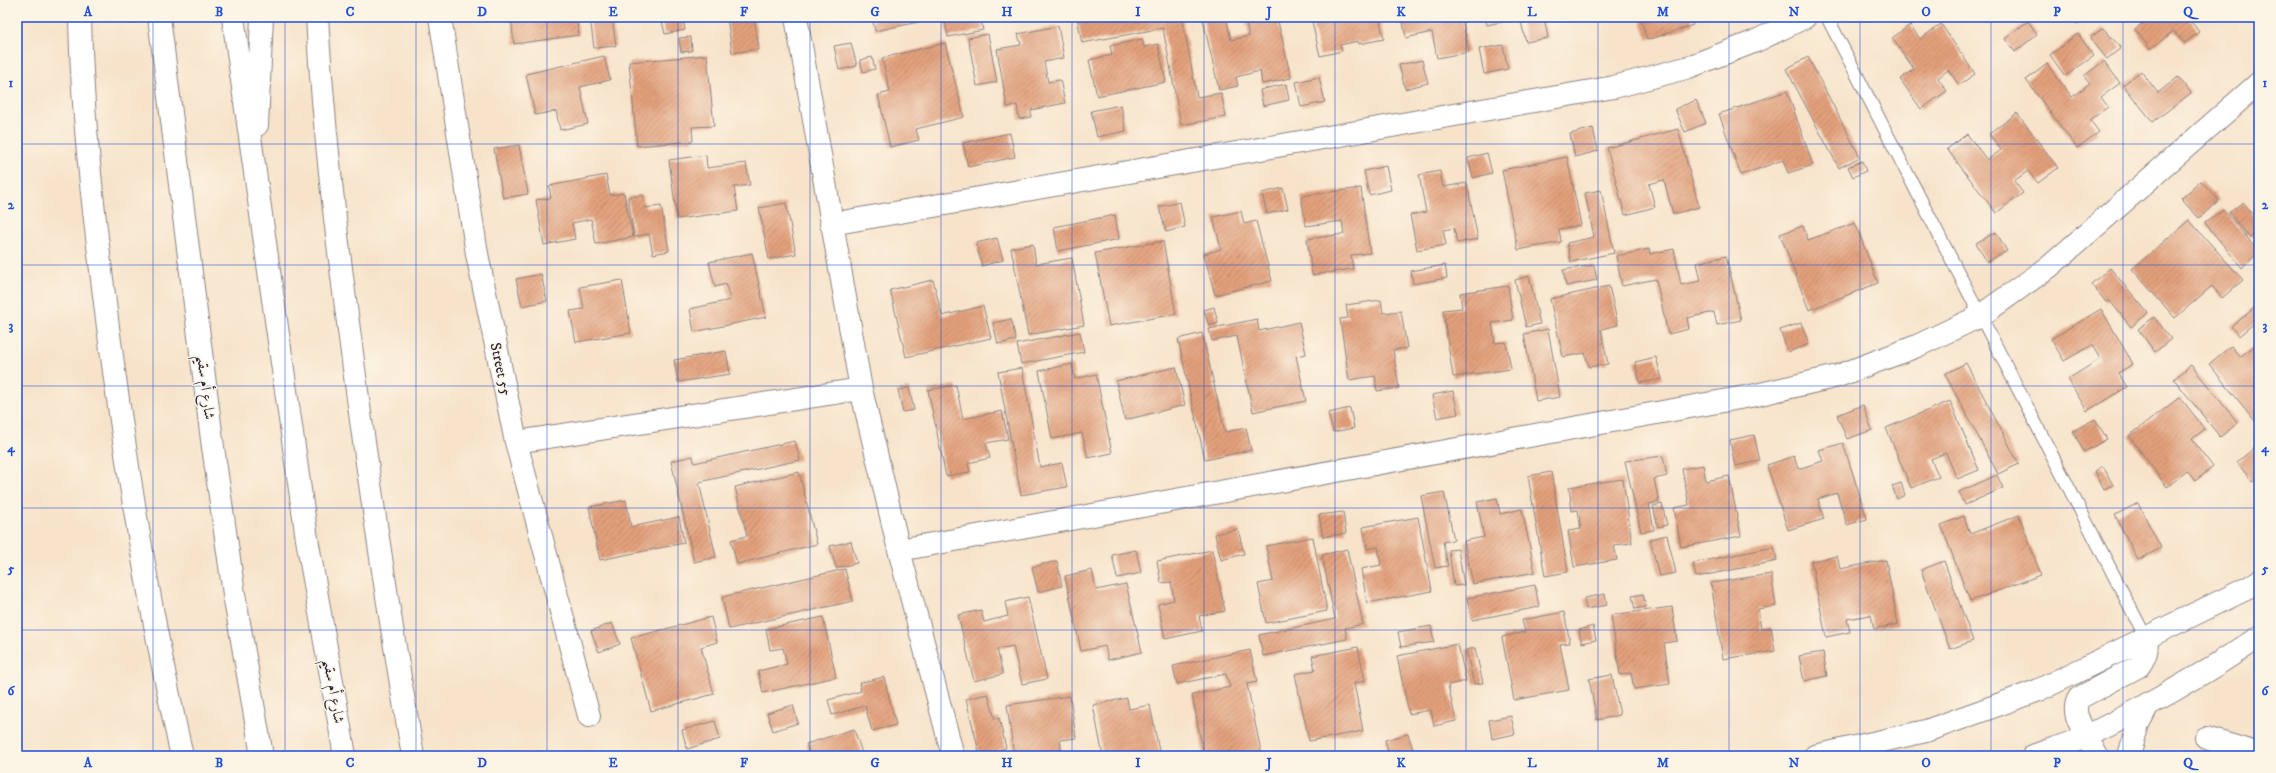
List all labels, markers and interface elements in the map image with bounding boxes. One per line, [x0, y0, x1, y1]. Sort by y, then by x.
text: A [83, 4, 93, 20]
text: B [215, 4, 223, 20]
text: C [346, 4, 355, 20]
text: D [477, 4, 487, 20]
text: E [608, 4, 618, 20]
text: F [740, 4, 749, 20]
text: G [870, 4, 880, 20]
text: H [1002, 4, 1013, 20]
text: I [1135, 4, 1141, 20]
text: J [1264, 4, 1272, 21]
text: K [1396, 4, 1406, 20]
text: L [1527, 4, 1537, 20]
text: M [1657, 4, 1669, 20]
text: N [1789, 4, 1800, 20]
text: O [1921, 4, 1931, 20]
text: P [2053, 4, 2061, 20]
text: Q [2183, 4, 2199, 20]
text: 1 [9, 75, 14, 91]
text: 1 [2263, 75, 2268, 91]
text: 2 [8, 197, 15, 213]
text: 2 [2262, 197, 2269, 213]
text: 3 [9, 318, 14, 334]
text: 3 [2263, 318, 2268, 334]
street label: Street 55 [486, 341, 515, 398]
street label: شارع أم سقيم [187, 353, 221, 421]
text: 4 [6, 440, 15, 457]
text: 4 [2260, 440, 2269, 457]
text: 5 [7, 561, 15, 577]
text: 5 [2261, 561, 2269, 577]
street label: شارع أم سقيم [314, 657, 351, 726]
text: 6 [8, 683, 16, 699]
text: 6 [2262, 683, 2270, 699]
text: A [83, 755, 93, 771]
text: B [215, 755, 223, 771]
text: C [346, 755, 355, 771]
text: D [477, 755, 487, 771]
text: E [608, 755, 618, 771]
text: F [740, 755, 749, 771]
text: G [870, 755, 880, 771]
text: H [1002, 755, 1013, 771]
text: I [1135, 755, 1141, 771]
text: J [1264, 755, 1272, 772]
text: K [1396, 755, 1406, 771]
text: L [1527, 755, 1537, 771]
text: M [1657, 755, 1669, 771]
text: N [1789, 755, 1800, 771]
text: O [1921, 755, 1931, 771]
text: P [2053, 755, 2061, 771]
text: Q [2183, 755, 2199, 771]

